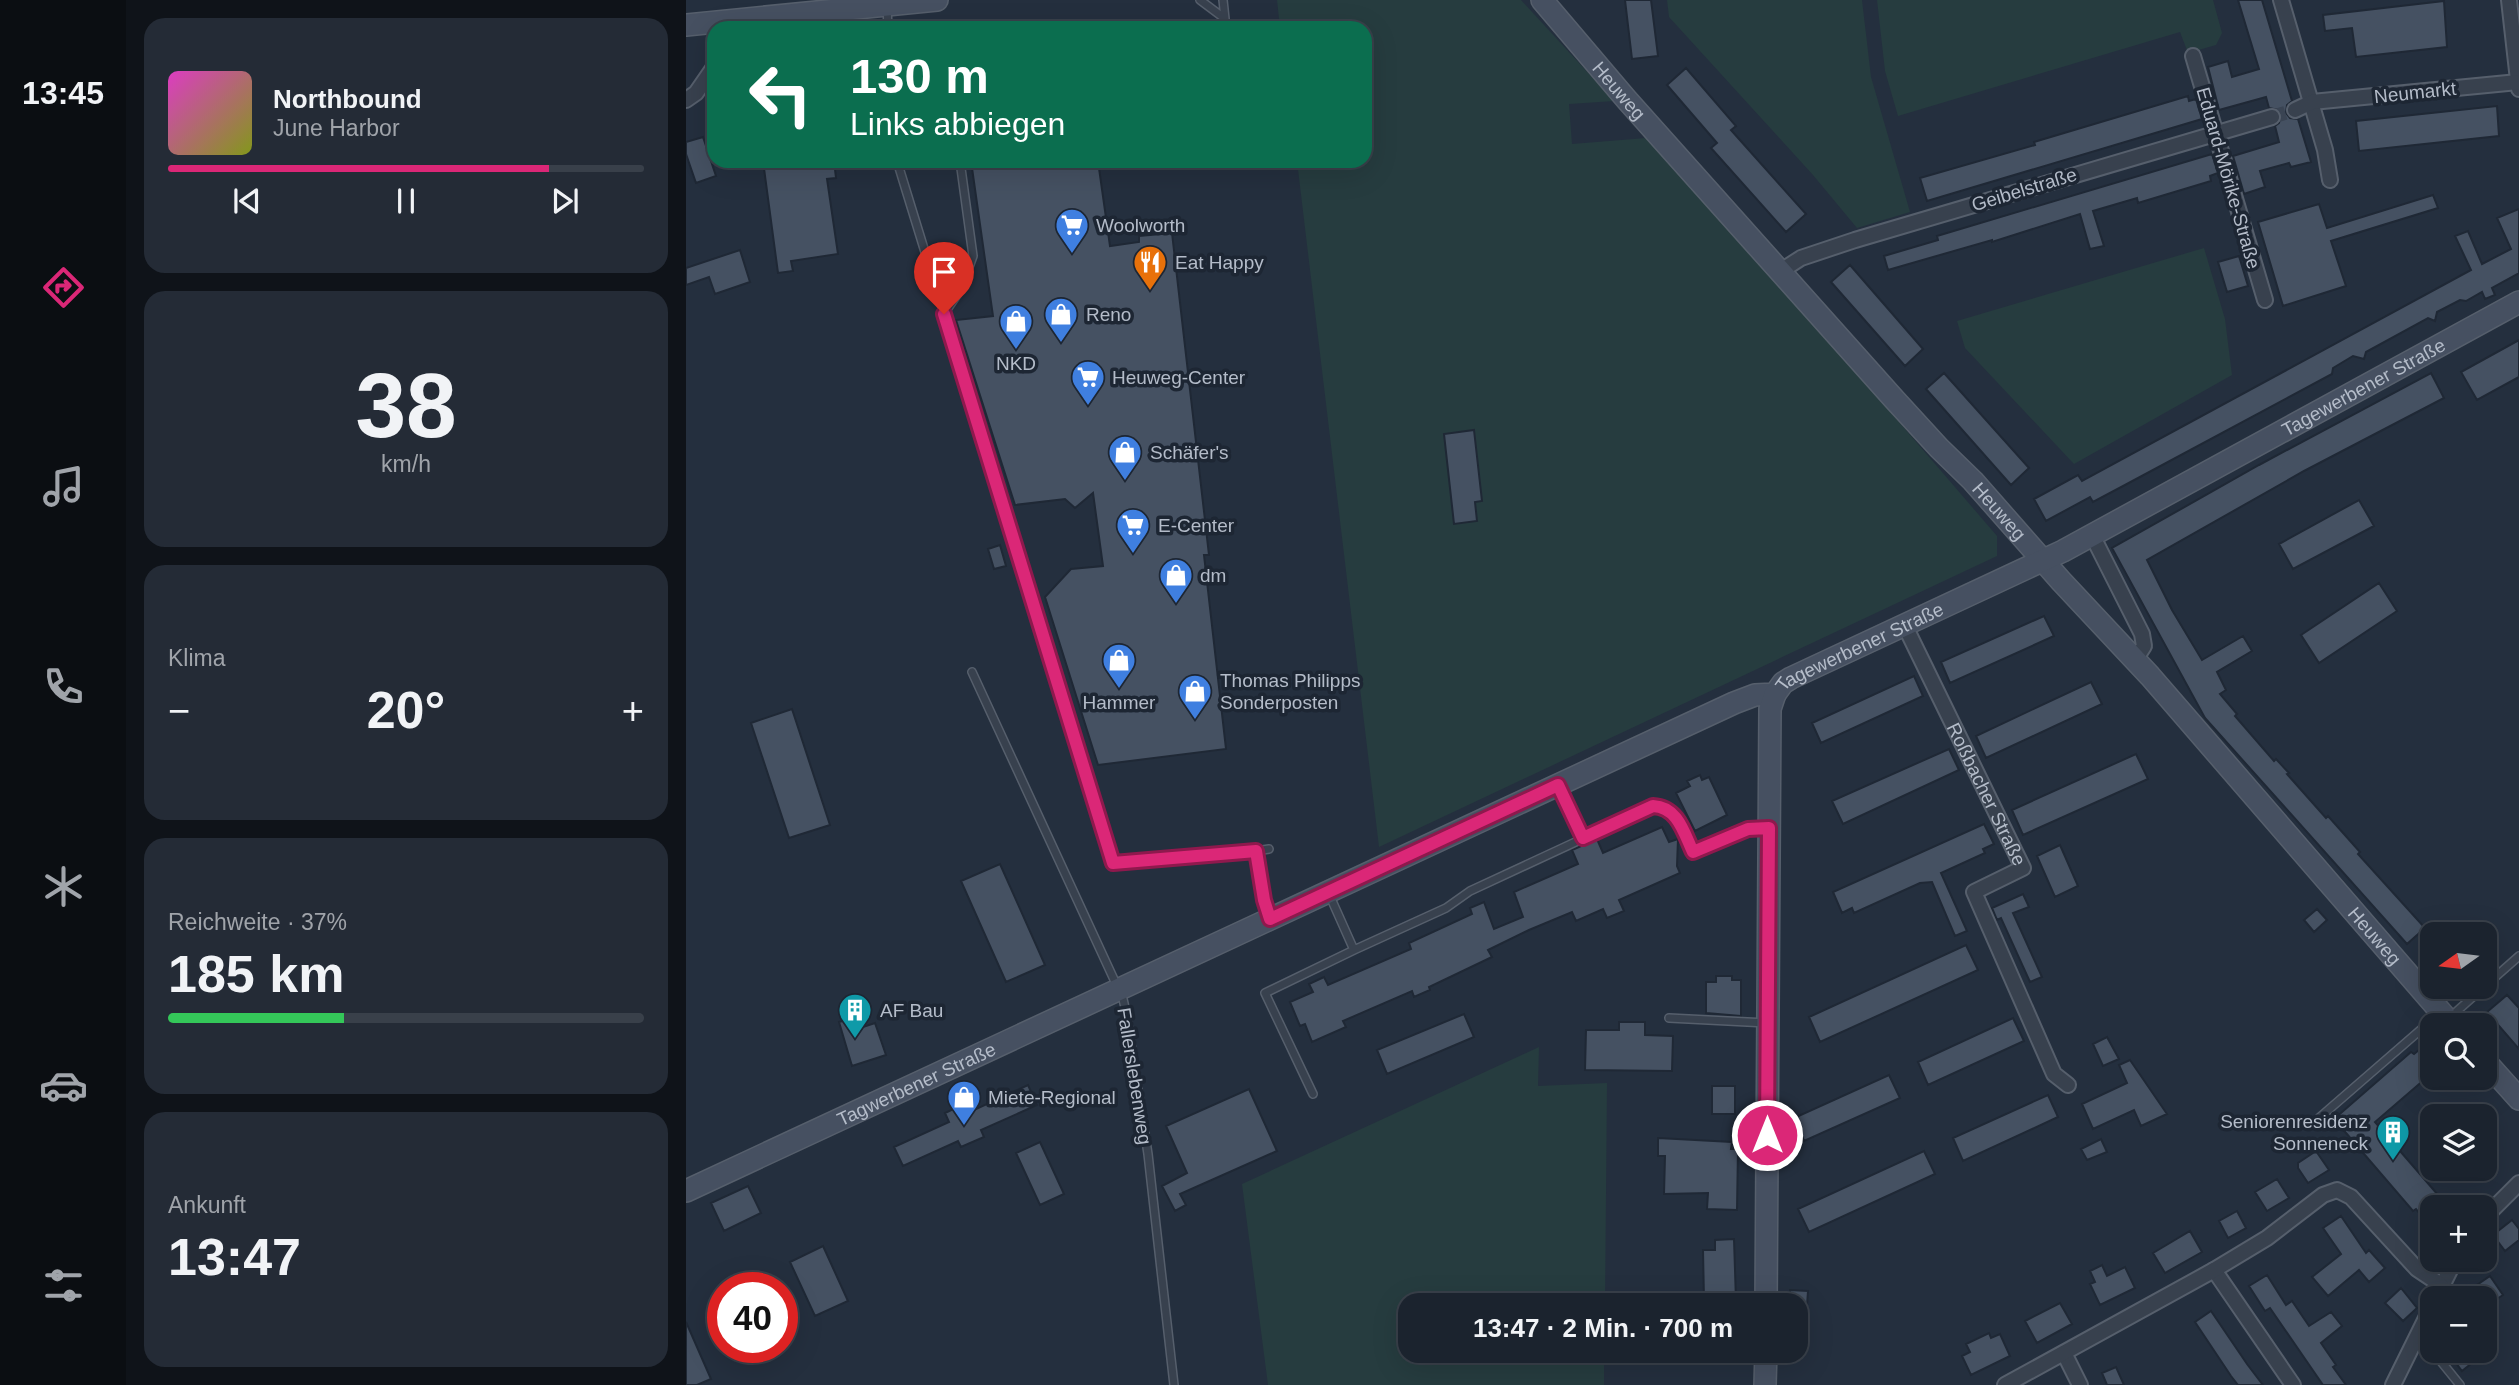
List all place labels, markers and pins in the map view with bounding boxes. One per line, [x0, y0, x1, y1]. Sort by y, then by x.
supermarket icon: Woolworth [1053, 206, 1091, 255]
place label: Woolworth [1096, 215, 1185, 236]
pin [914, 242, 974, 314]
restaurant icon: Eat Happy [1131, 243, 1169, 292]
place label: Eat Happy [1175, 252, 1264, 273]
shop icon: Reno [1042, 295, 1080, 344]
shop icon: NKD [997, 302, 1035, 351]
place label: Reno [1086, 304, 1131, 325]
place label: NKD [996, 353, 1036, 374]
supermarket icon: Heuweg-Center [1069, 358, 1107, 407]
place label: Heuweg-Center [1112, 367, 1246, 388]
shop icon: Schäfer's [1106, 433, 1144, 482]
place label: Schäfer's [1150, 442, 1229, 463]
supermarket icon: E-Center [1114, 506, 1152, 555]
place label: E-Center [1158, 515, 1235, 536]
shop icon: dm [1157, 556, 1195, 605]
place label: dm [1200, 565, 1226, 586]
shop icon: Hammer [1100, 641, 1138, 690]
place label: Thomas Philipps Sonderposten [1220, 670, 1360, 713]
shop icon: Thomas Philipps Sonderposten [1176, 672, 1214, 721]
place label: Hammer [1083, 692, 1156, 713]
building icon: AF Bau [836, 991, 874, 1040]
place label: AF Bau [880, 1000, 943, 1021]
shop icon: Miete-Regional [945, 1078, 983, 1127]
place label: Miete-Regional [988, 1087, 1116, 1108]
place label: Seniorenresidenz Sonneneck [2220, 1111, 2368, 1154]
building icon: Seniorenresidenz Sonneneck [2374, 1113, 2412, 1162]

